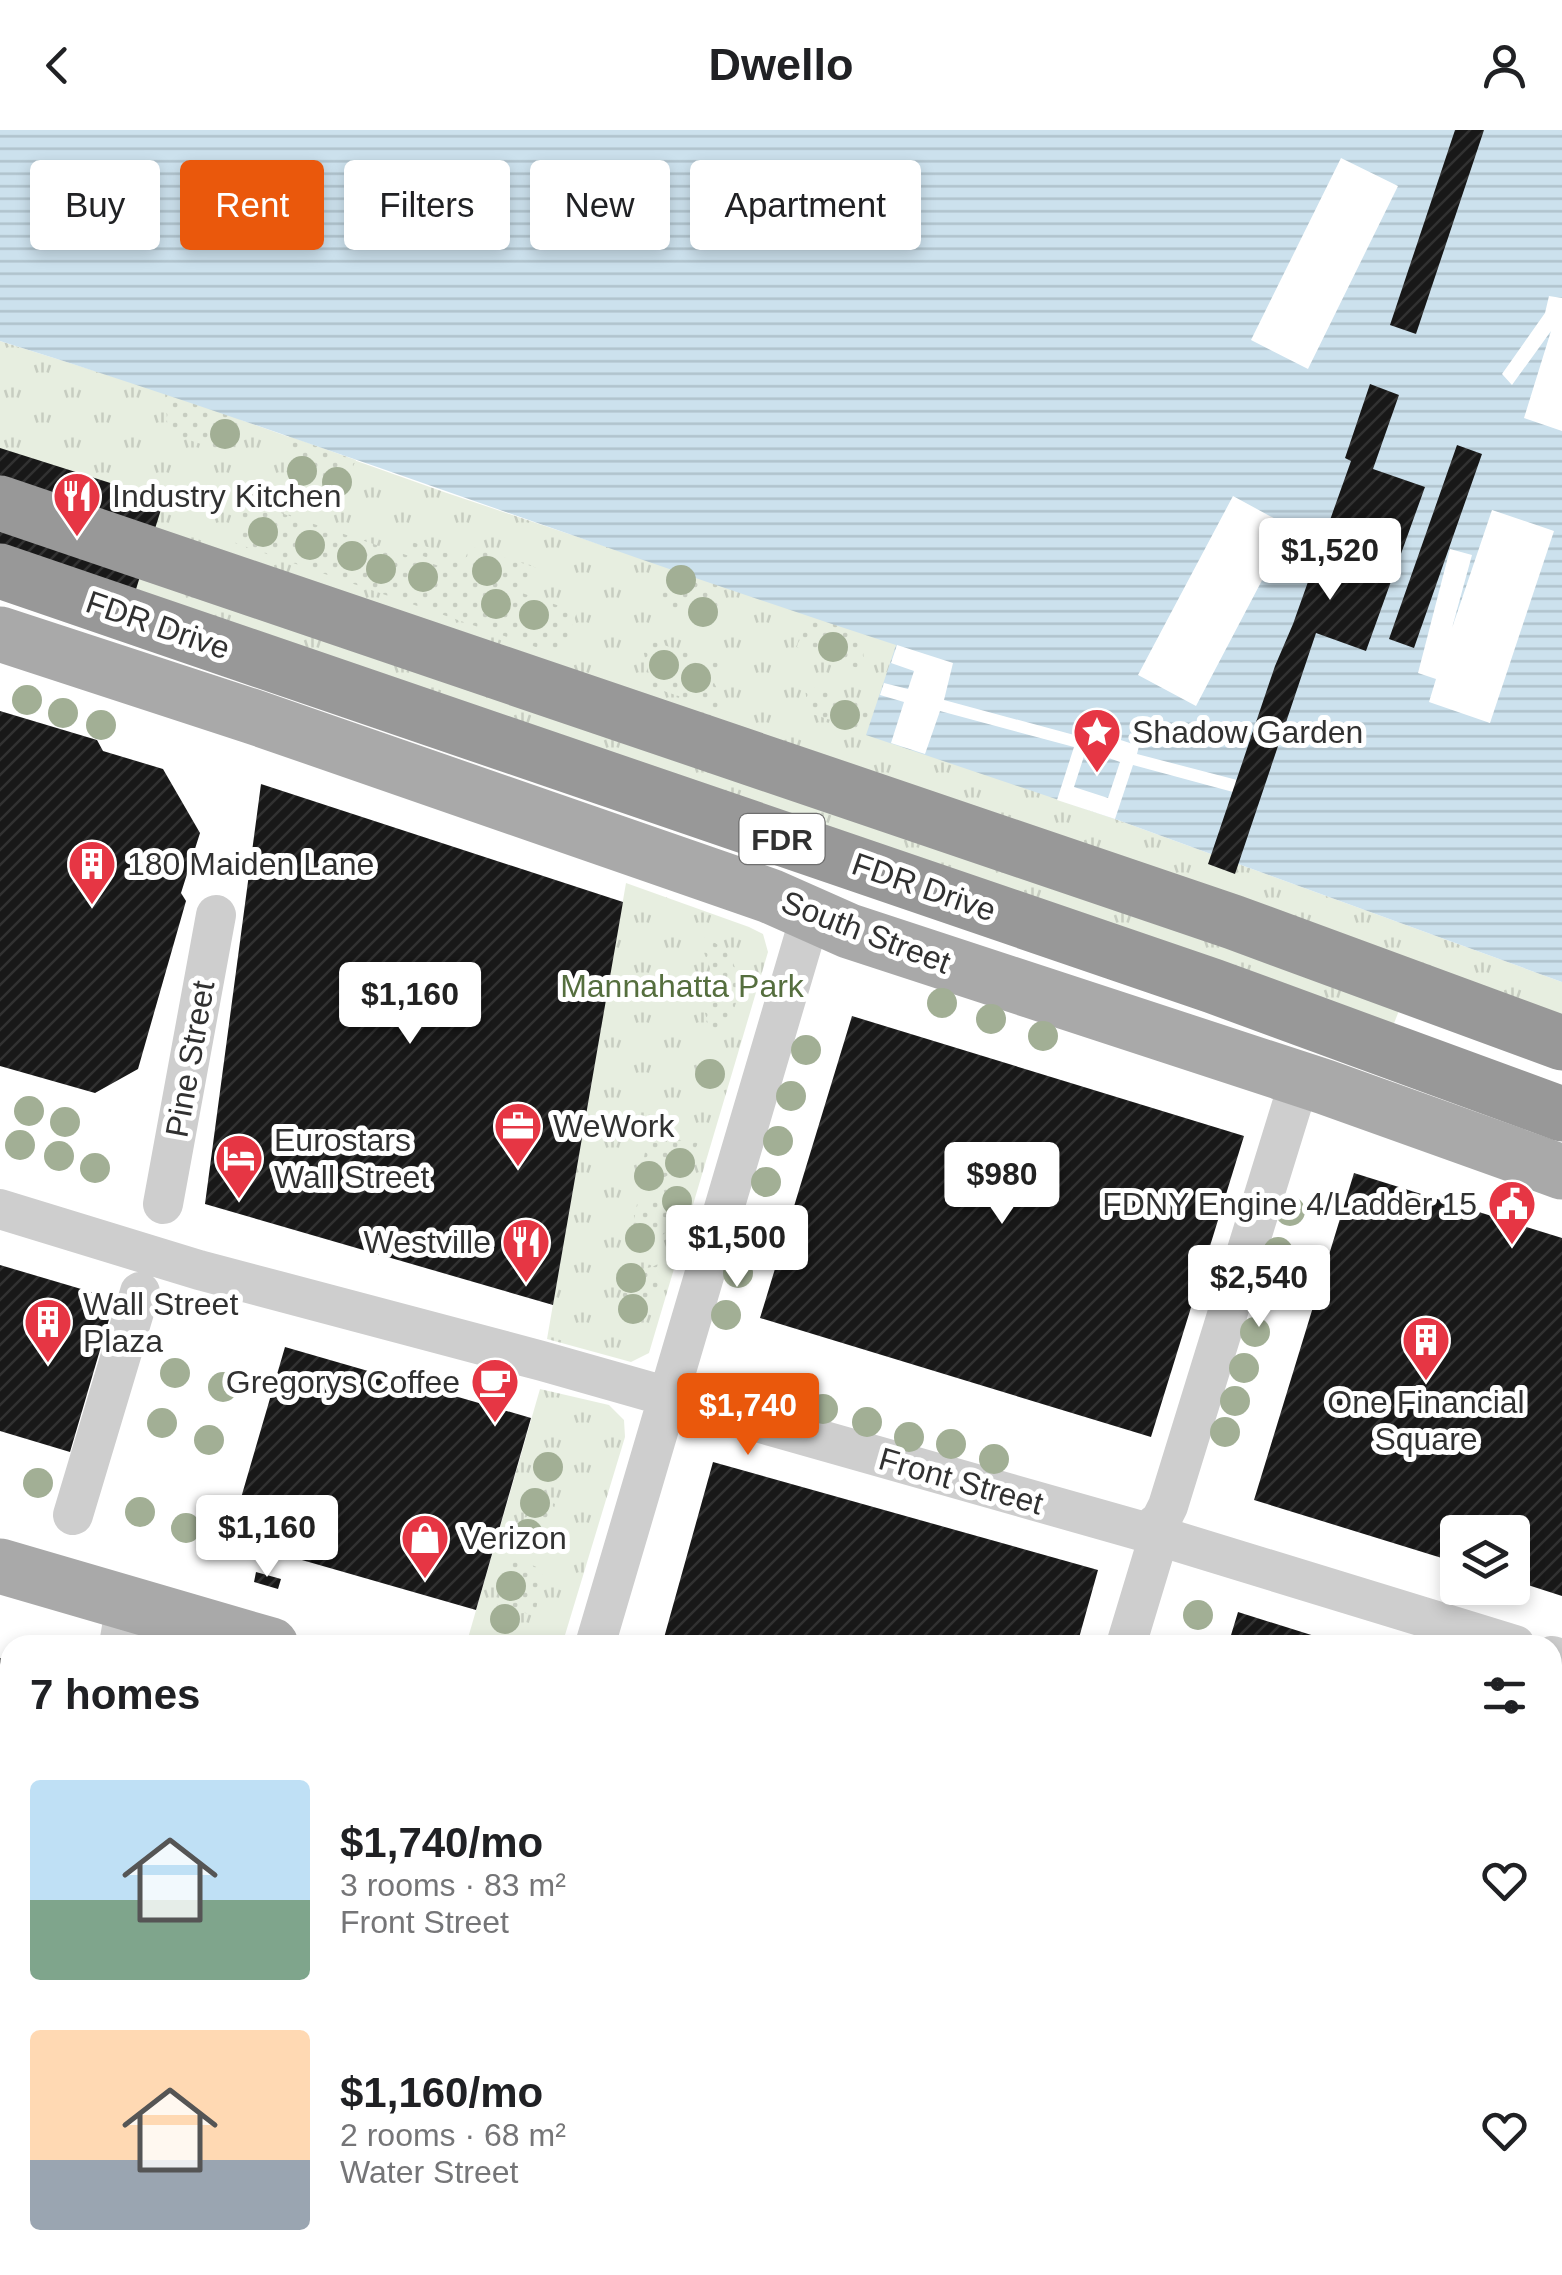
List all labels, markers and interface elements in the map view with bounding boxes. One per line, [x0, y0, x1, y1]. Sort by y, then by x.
icon: back [30, 38, 85, 93]
icon: person [1477, 38, 1532, 93]
text: Dwello [708, 39, 854, 90]
chip: Buy [30, 160, 160, 250]
chip: Rent [180, 160, 324, 250]
chip: Filters [344, 160, 510, 250]
chip: New [530, 160, 670, 250]
chip: Apartment [690, 160, 921, 250]
restaurant icon: Industry Kitchen [51, 470, 103, 538]
place label: Industry Kitchen [112, 478, 341, 514]
pin: $1,520 [1249, 518, 1411, 603]
text: $1,520 [1281, 532, 1379, 568]
street label: FDR Drive [82, 584, 234, 666]
place icon: Shadow Garden [1071, 706, 1123, 774]
place label: Shadow Garden [1132, 714, 1363, 750]
road number: FDR [740, 814, 824, 864]
building icon: 180 Maiden Lane [66, 838, 118, 906]
place label: 180 Maiden Lane [127, 846, 374, 882]
street label: FDR Drive [848, 846, 1000, 928]
street label: South Street [777, 883, 956, 981]
pin: $1,160 [329, 962, 491, 1047]
park label: Mannahatta Park [560, 968, 805, 1004]
text: $1,160 [361, 976, 459, 1012]
street label: Pine Street [159, 978, 221, 1140]
office icon: WeWork [492, 1100, 544, 1168]
place label: WeWork [553, 1108, 676, 1144]
place label: Eurostars Wall Street [274, 1122, 429, 1195]
hotel icon: Eurostars Wall Street [213, 1132, 265, 1200]
pin: $980 [943, 1142, 1061, 1227]
text: $980 [966, 1156, 1038, 1192]
public building icon: FDNY Engine 4/Ladder 15 [1486, 1178, 1538, 1246]
place label: FDNY Engine 4/Ladder 15 [1102, 1186, 1477, 1222]
pin: $1,500 [656, 1205, 818, 1290]
restaurant icon: Westville [500, 1216, 552, 1284]
text: $1,500 [688, 1219, 786, 1255]
place label: Westville [364, 1224, 491, 1260]
pin: $2,540 [1178, 1245, 1340, 1330]
text: $2,540 [1210, 1259, 1308, 1295]
place label: Wall Street Plaza [83, 1286, 238, 1359]
building icon: Wall Street Plaza [22, 1296, 74, 1364]
building icon: One Financial Square [1400, 1314, 1452, 1382]
cafe icon: Gregorys Coffee [469, 1356, 521, 1424]
place label: Gregorys Coffee [226, 1364, 460, 1400]
pin: $1,740 [667, 1373, 829, 1458]
place label: One Financial Square [1327, 1384, 1525, 1457]
text: $1,740 [699, 1387, 797, 1423]
street label: Front Street [875, 1440, 1047, 1522]
pin: $1,160 [186, 1495, 348, 1580]
text: $1,160 [218, 1509, 316, 1545]
shop icon: Verizon [399, 1512, 451, 1580]
map controls [1440, 1515, 1530, 1605]
button: layers [1440, 1515, 1530, 1605]
place label: Verizon [460, 1520, 567, 1556]
icon: filters [1477, 1668, 1532, 1723]
text: 7 homes [30, 1671, 200, 1718]
text: $1,740/mo [340, 1819, 543, 1866]
icon: home [110, 1820, 230, 1940]
icon: heart [1477, 1853, 1532, 1908]
text: 3 rooms · 83 m² [340, 1867, 566, 1903]
text: Front Street [340, 1904, 509, 1940]
text: $1,160/mo [340, 2069, 543, 2116]
icon: home [110, 2070, 230, 2190]
icon: heart [1477, 2103, 1532, 2158]
text: 2 rooms · 68 m² [340, 2117, 566, 2153]
text: Water Street [340, 2154, 518, 2190]

